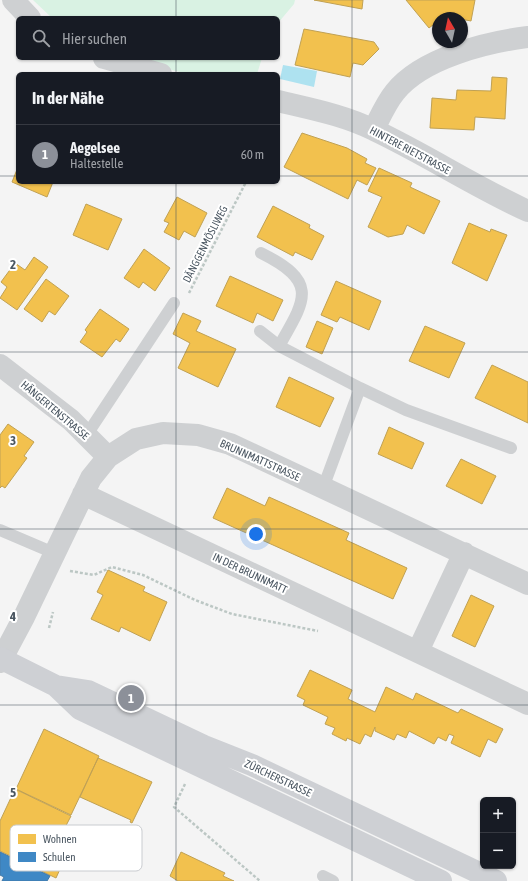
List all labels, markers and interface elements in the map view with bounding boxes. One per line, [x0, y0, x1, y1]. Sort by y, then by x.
north arrow [432, 12, 468, 48]
search box [16, 16, 280, 60]
icon: search [30, 27, 52, 49]
text: Hier suchen [62, 30, 127, 47]
text: In der Nähe [32, 88, 104, 108]
street label: HINTERE RIETSTRASSE [368, 124, 452, 176]
text: Aegelsee [70, 139, 120, 156]
text: 1 [42, 147, 48, 162]
text: 60 m [241, 147, 264, 162]
text: Haltestelle [70, 156, 123, 171]
street label: DÄNGGENMÖSLIWEG [180, 203, 230, 285]
text: 2 [10, 257, 16, 272]
street label: HÄNGERTENSTRASSE [19, 378, 91, 442]
text: 3 [10, 433, 16, 448]
street label: BRUNNMATTSTRASSE [218, 437, 302, 483]
your location [246, 524, 266, 544]
street label: IN DER BRUNNMATT [211, 550, 289, 596]
text: 4 [9, 609, 16, 624]
pin: 1 [118, 683, 144, 713]
street label: ZÜRCHERSTRASSE [243, 757, 314, 799]
text: 5 [10, 785, 16, 800]
map controls [480, 797, 516, 869]
button: + [480, 797, 516, 833]
legend [10, 825, 142, 871]
text: Wohnen [43, 833, 77, 845]
button: − [480, 833, 516, 869]
text: Schulen [43, 851, 75, 863]

